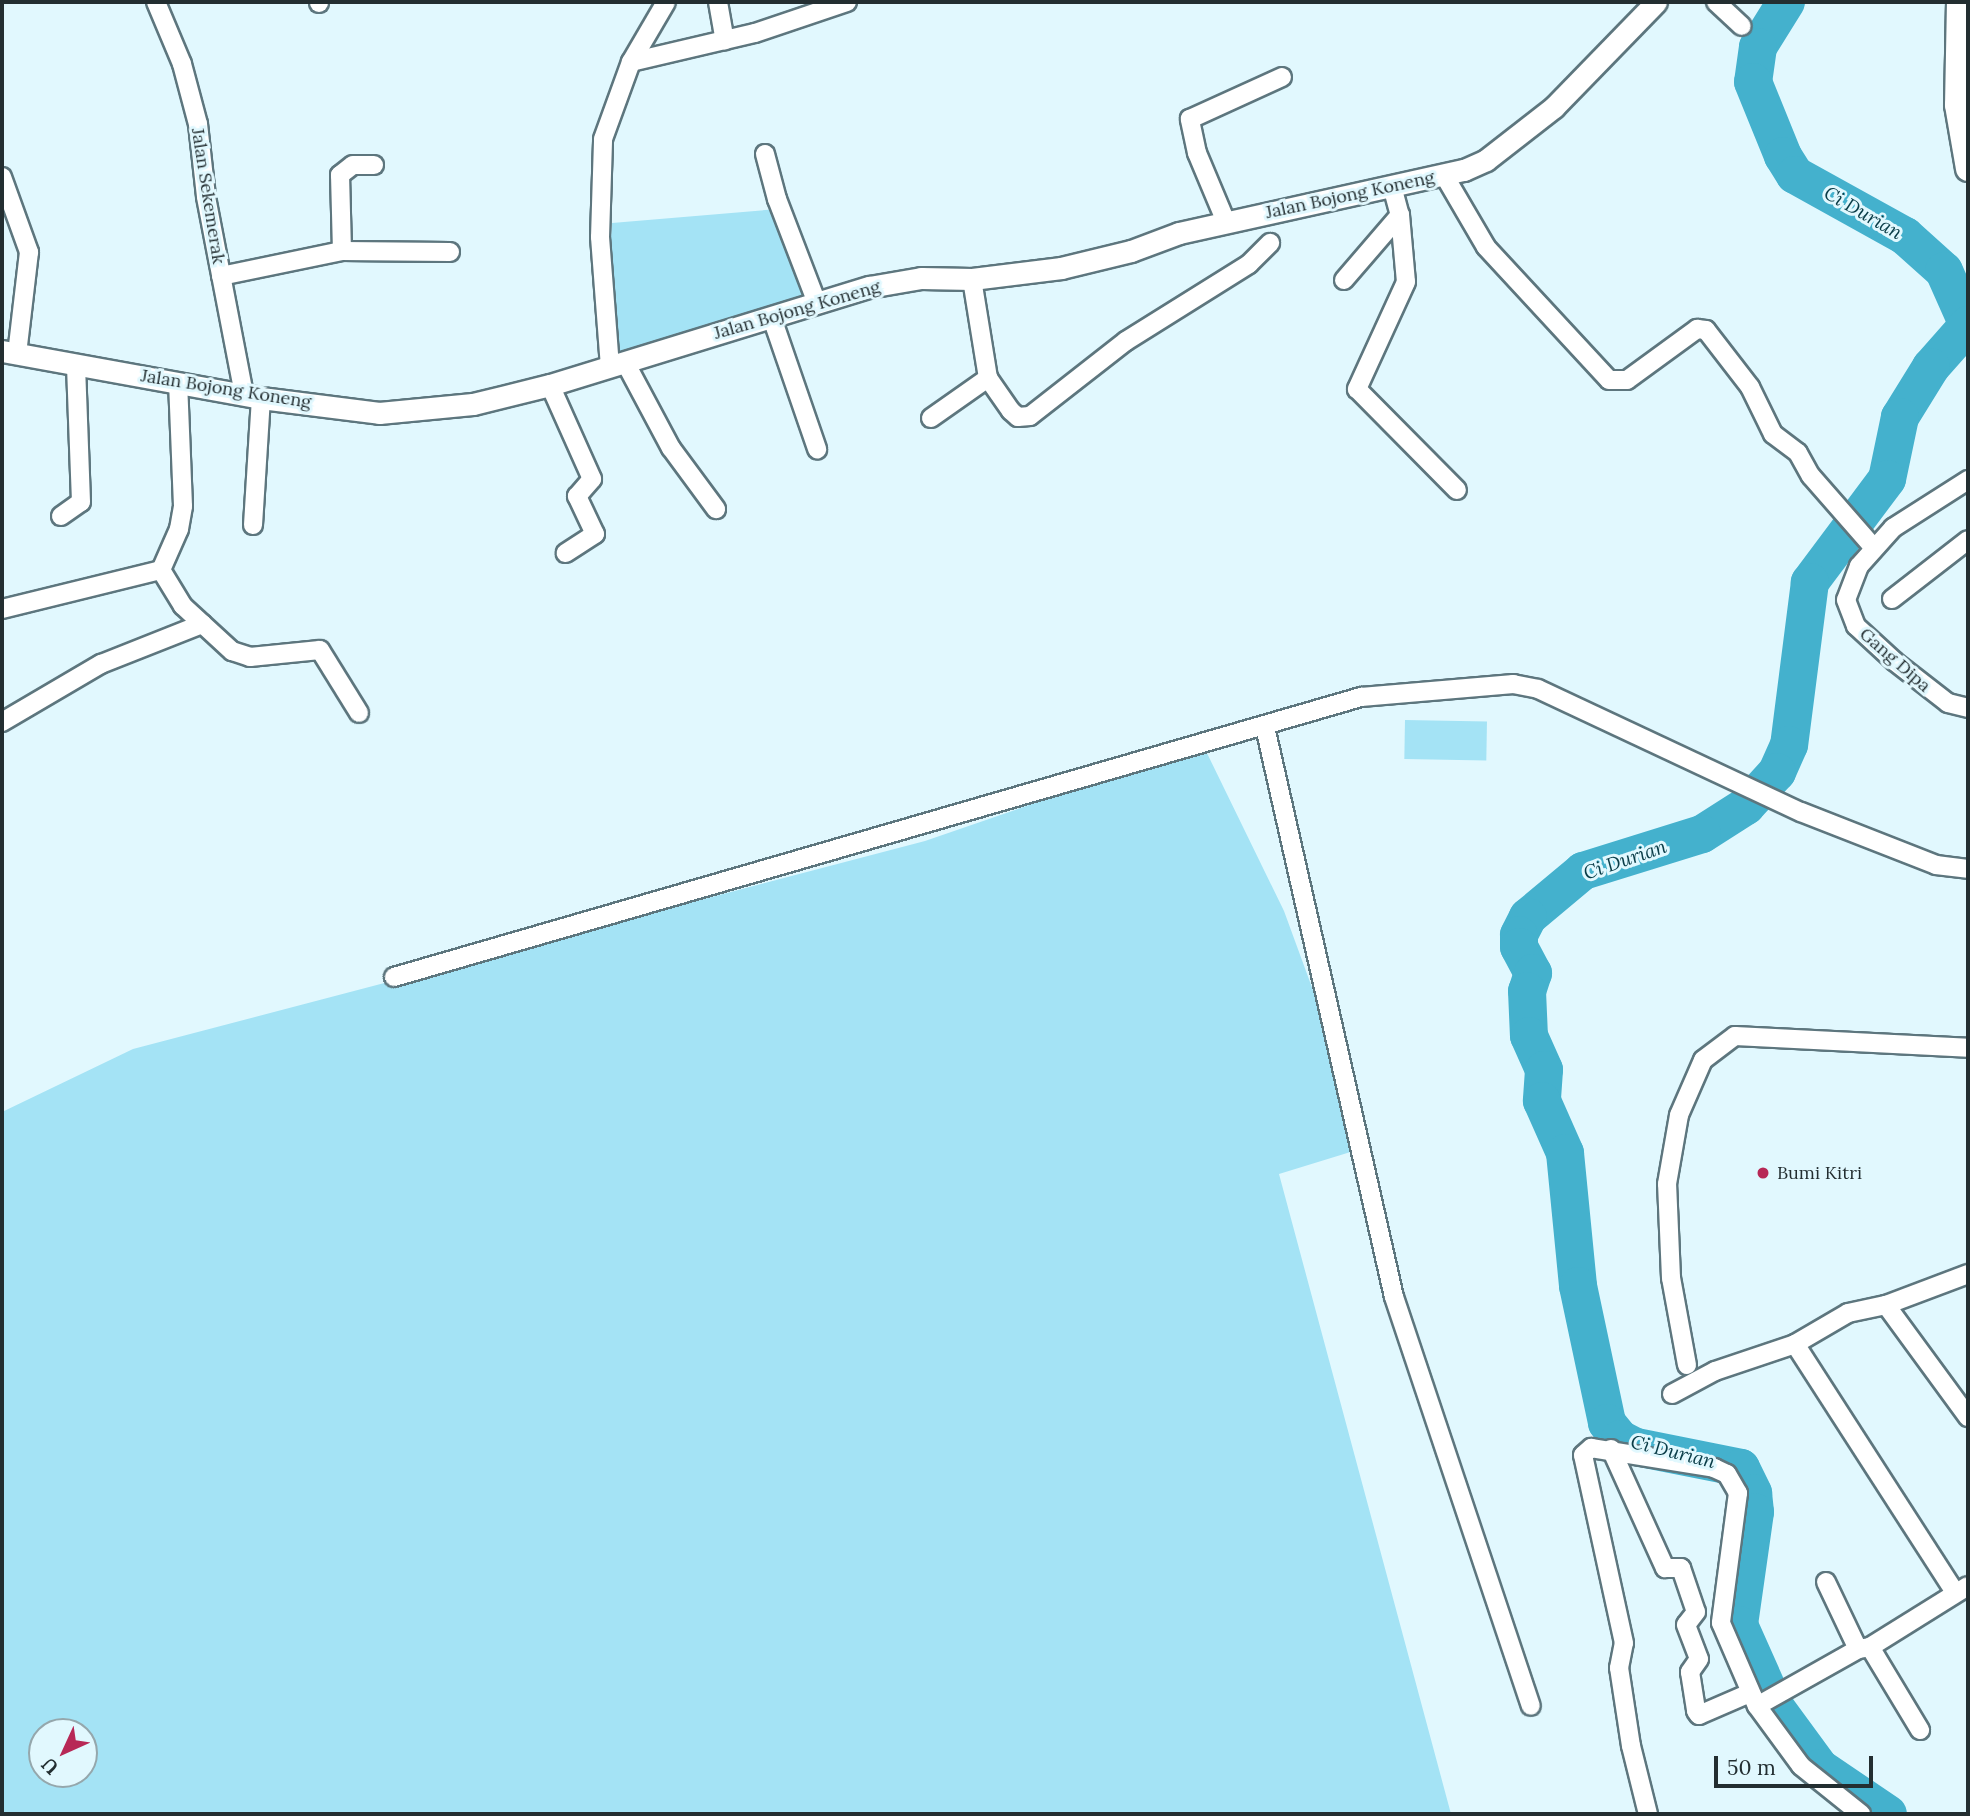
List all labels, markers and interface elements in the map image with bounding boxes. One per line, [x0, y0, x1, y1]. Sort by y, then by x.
street label: Jalan Sekemerak [187, 127, 229, 265]
street label: Jalan Bojong Koneng [1264, 167, 1436, 223]
water label: Ci Durian [1820, 182, 1906, 244]
street label: Jalan Bojong Koneng [711, 276, 883, 344]
street label: Jalan Bojong Koneng [139, 365, 313, 413]
street label: Gang Dipa [1855, 623, 1935, 697]
water label: Ci Durian [1580, 835, 1670, 885]
place label: Bumi Kitri [1777, 1162, 1862, 1184]
marker: Bumi Kitri [1755, 1165, 1771, 1181]
water label: Ci Durian [1628, 1430, 1718, 1474]
north arrow [28, 1718, 98, 1788]
scale bar [1718, 1742, 1877, 1786]
text: U [36, 1753, 63, 1780]
text: 50 m [1727, 1754, 1776, 1781]

